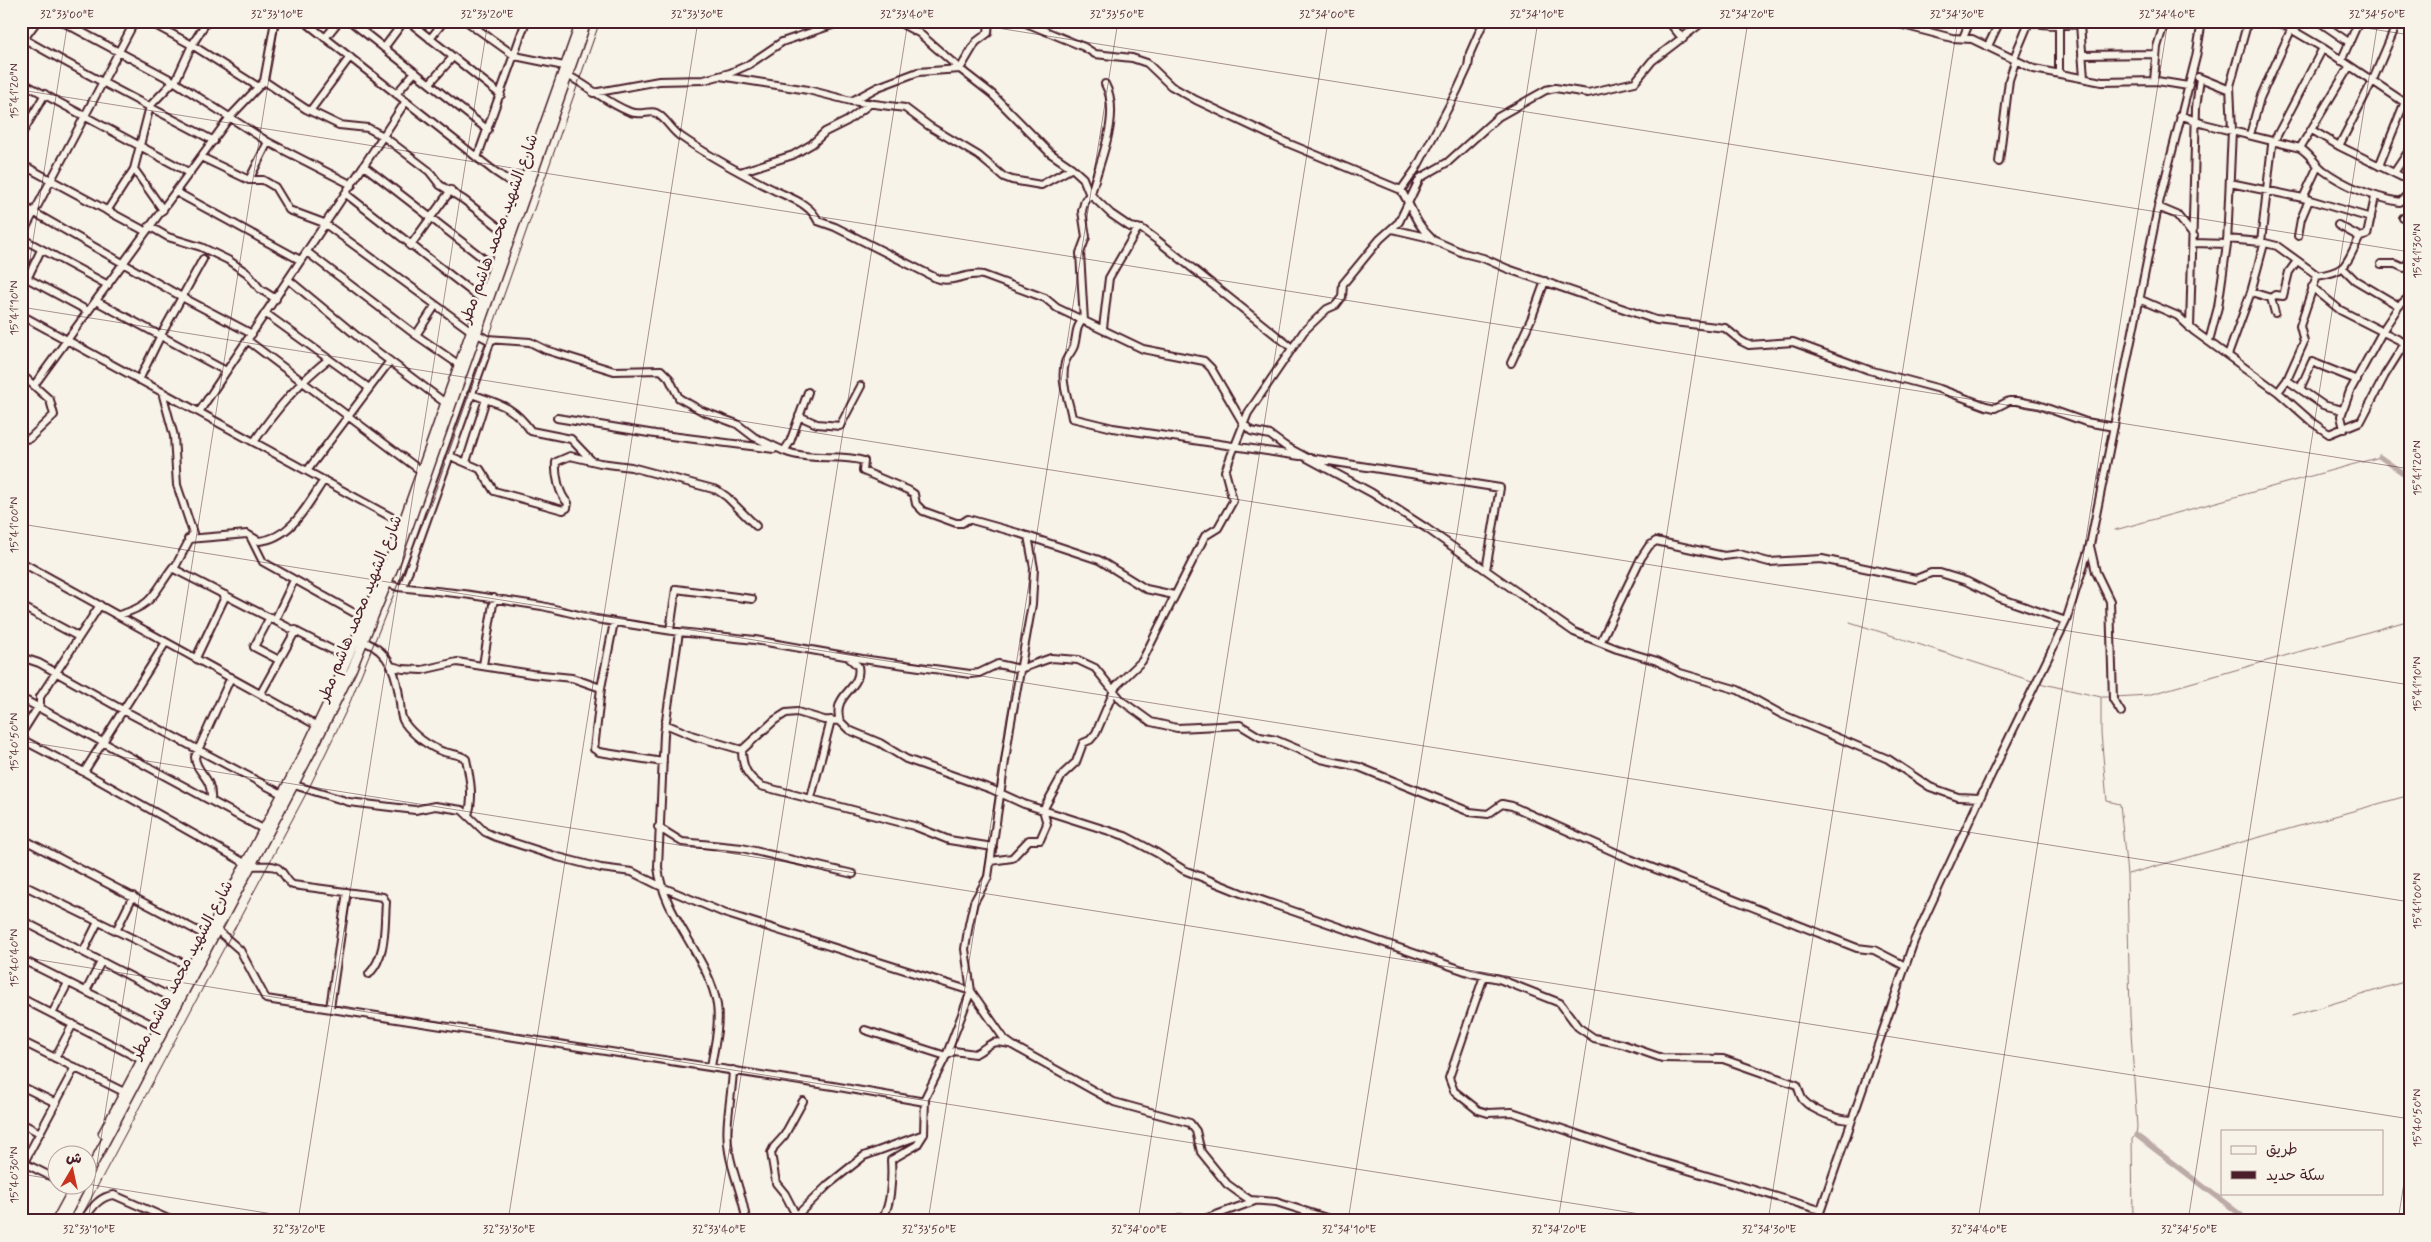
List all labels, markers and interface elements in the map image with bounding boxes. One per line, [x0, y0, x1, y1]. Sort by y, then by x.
text: 32°33'00"E [40, 7, 94, 23]
text: 32°33'10"E [251, 7, 303, 23]
text: 32°33'20"E [461, 7, 513, 23]
text: 32°33'30"E [671, 7, 723, 23]
text: 32°33'40"E [880, 7, 934, 23]
text: 32°33'50"E [1090, 7, 1144, 23]
text: 32°34'00"E [1299, 7, 1355, 23]
text: 32°34'10"E [1510, 7, 1564, 23]
text: 32°34'20"E [1719, 7, 1775, 23]
text: 32°34'30"E [1930, 7, 1984, 23]
text: 32°34'40"E [2139, 7, 2195, 23]
text: 32°34'50"E [2349, 7, 2405, 23]
text: 15°41'20"N [7, 63, 23, 119]
street label: شارع الشهيد محمد هاشم مطر [455, 131, 544, 328]
text: 15°41'30"N [2410, 223, 2426, 279]
text: 15°41'10"N [7, 280, 23, 336]
text: 15°41'20"N [2410, 440, 2426, 496]
text: 15°41'00"N [7, 497, 23, 553]
street label: شارع الشهيد محمد هاشم مطر [313, 512, 408, 707]
text: 15°41'10"N [2410, 656, 2426, 712]
text: 15°40'50"N [7, 713, 23, 771]
text: 15°41'00"N [2410, 873, 2426, 929]
street label: شارع الشهيد محمد هاشم مطر [125, 877, 239, 1065]
text: 15°40'40"N [7, 929, 23, 987]
text: 15°40'50"N [2410, 1089, 2426, 1147]
legend [2221, 1130, 2384, 1194]
text: طريق [2266, 1140, 2298, 1160]
north arrow [48, 1144, 98, 1194]
text: 15°40'30"N [7, 1147, 23, 1203]
text: ش [65, 1148, 83, 1168]
text: سكة حديد [2266, 1166, 2325, 1186]
text: 32°33'10"E [63, 1222, 115, 1238]
text: 32°33'20"E [273, 1222, 325, 1238]
text: 32°33'30"E [483, 1222, 535, 1238]
text: 32°33'40"E [692, 1222, 746, 1238]
text: 32°33'50"E [902, 1222, 956, 1238]
text: 32°34'00"E [1111, 1222, 1167, 1238]
text: 32°34'10"E [1322, 1222, 1376, 1238]
text: 32°34'20"E [1531, 1222, 1587, 1238]
text: 32°34'30"E [1742, 1222, 1796, 1238]
text: 32°34'40"E [1951, 1222, 2007, 1238]
text: 32°34'50"E [2161, 1222, 2217, 1238]

